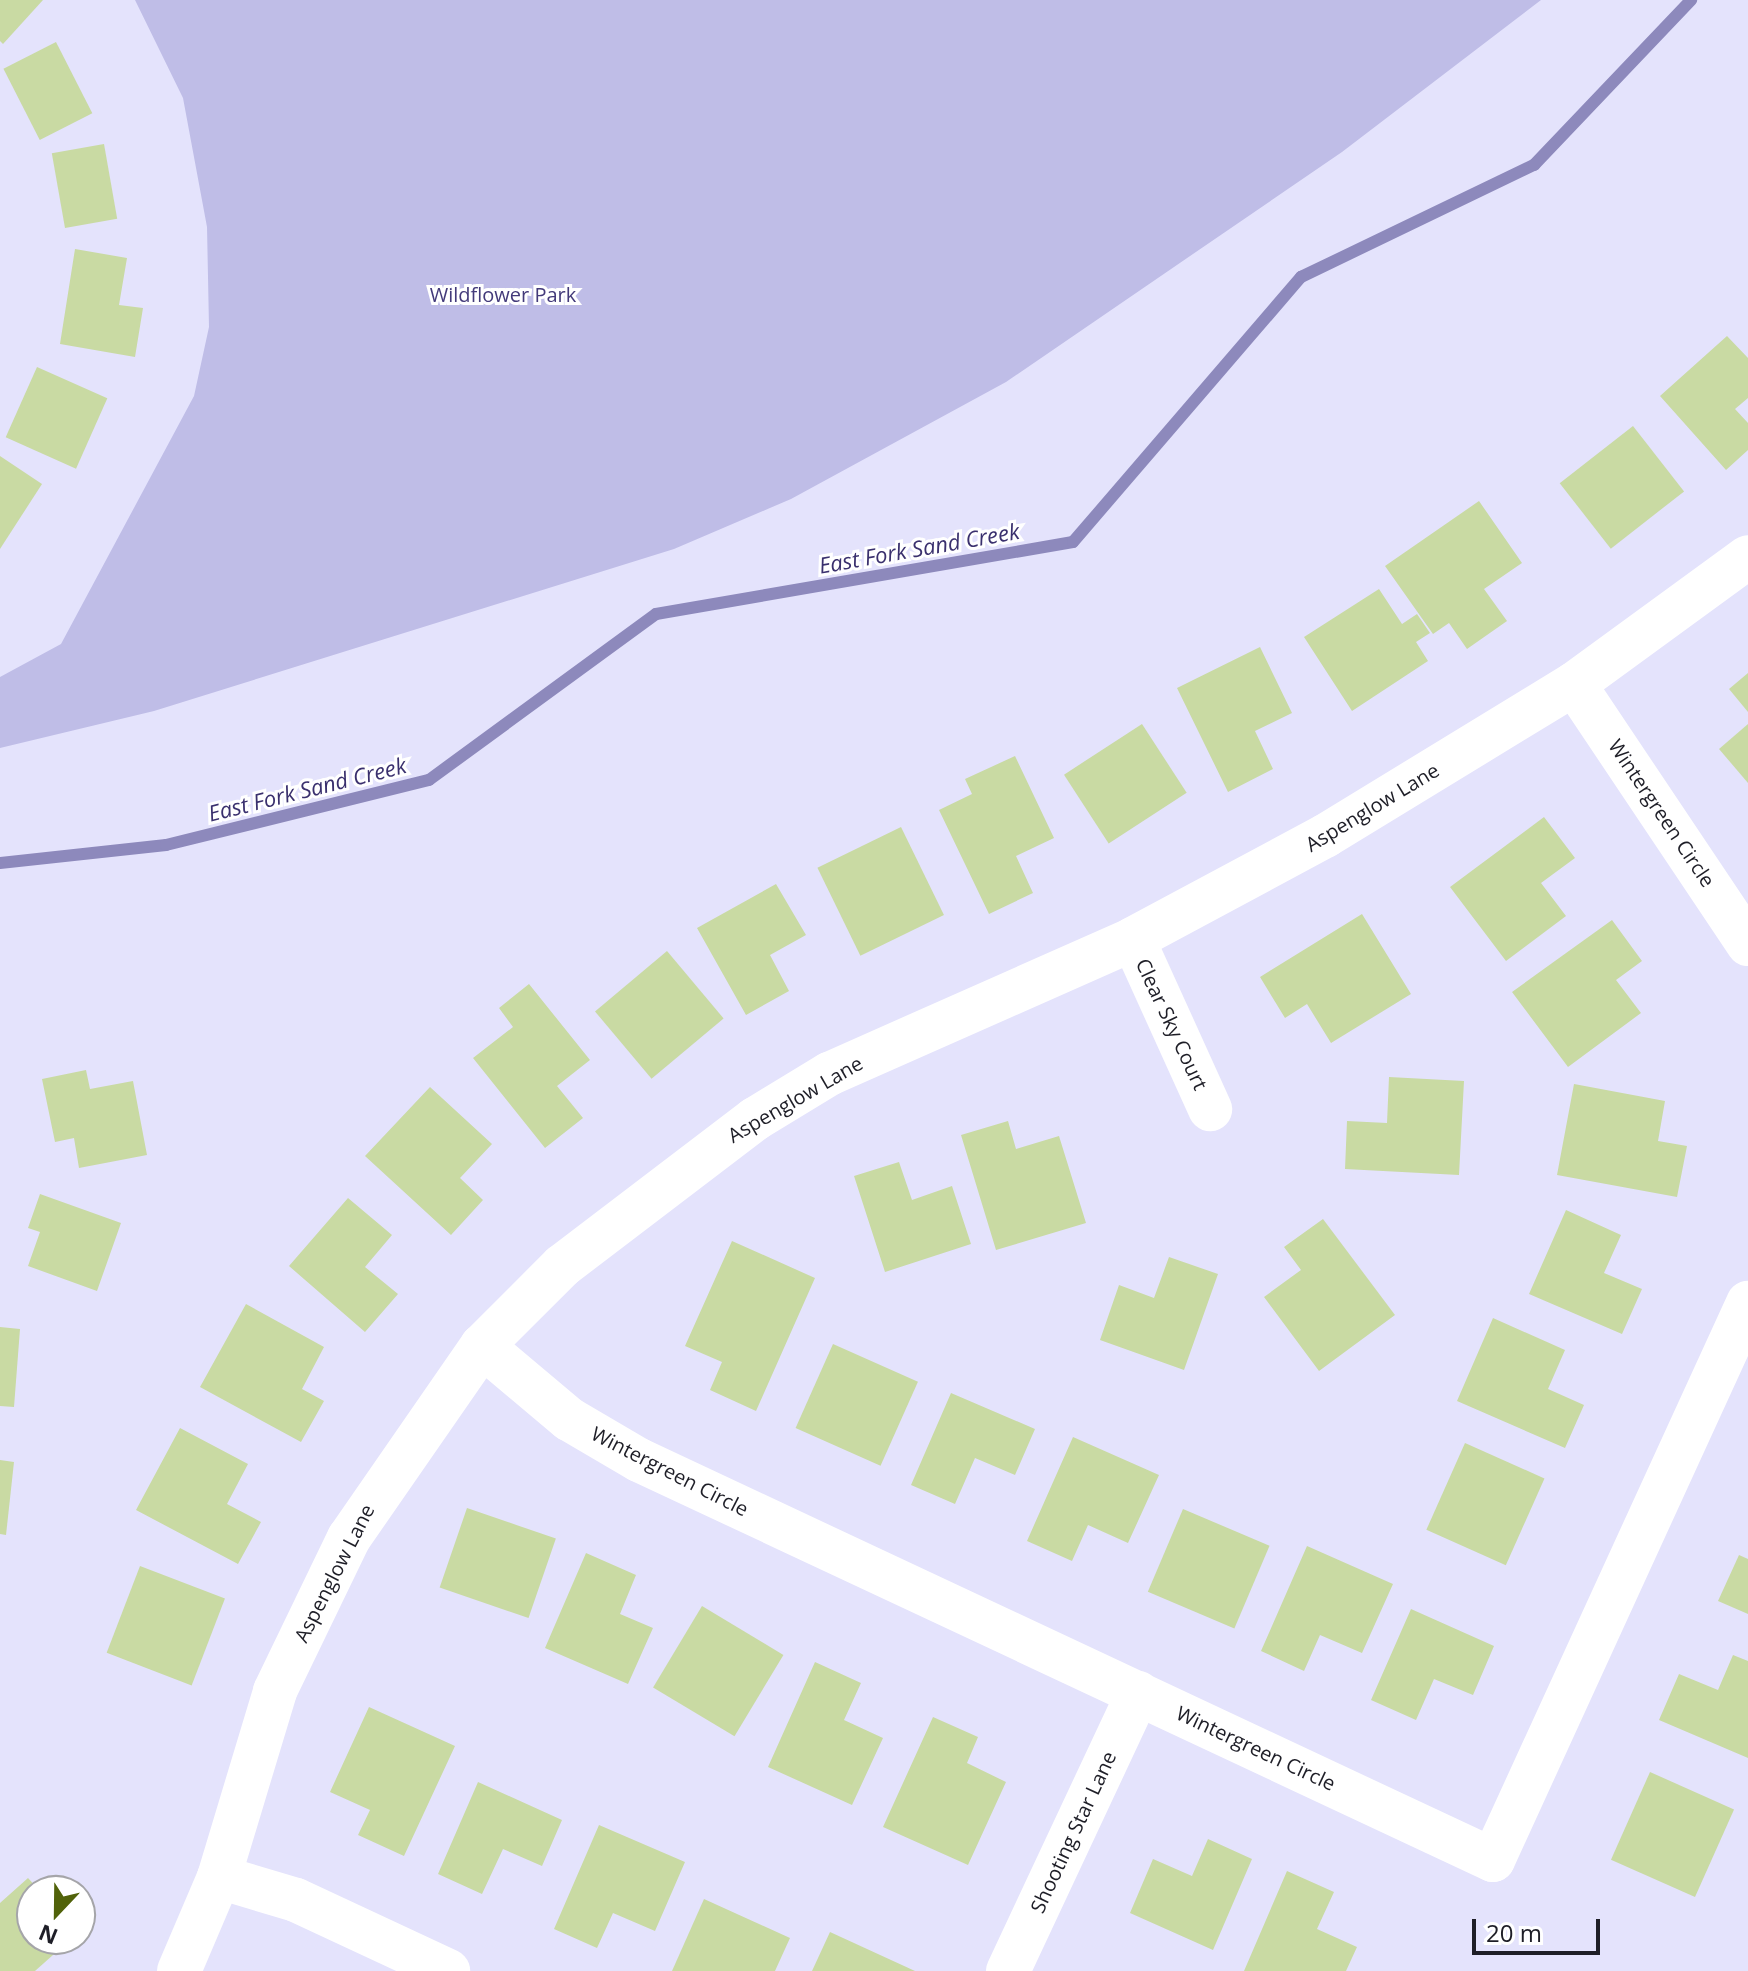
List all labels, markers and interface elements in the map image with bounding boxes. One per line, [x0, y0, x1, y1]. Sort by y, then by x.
park label: Wildflower Park [430, 282, 576, 306]
water label: East Fork Sand Creek [817, 517, 1021, 579]
street label: Wintergreen Circle [1604, 735, 1720, 891]
water label: East Fork Sand Creek [205, 752, 409, 826]
street label: Aspenglow Lane [1301, 758, 1443, 856]
street label: Clear Sky Court [1131, 954, 1213, 1094]
street label: Aspenglow Lane [723, 1051, 867, 1147]
street label: Wintergreen Circle [588, 1421, 752, 1521]
street label: Aspenglow Lane [289, 1500, 379, 1646]
street label: Wintergreen Circle [1173, 1701, 1339, 1795]
street label: Shooting Star Lane [1025, 1747, 1121, 1917]
north arrow [16, 1875, 96, 1955]
scale bar [1476, 1903, 1604, 1953]
text: 20 m [1486, 1916, 1542, 1949]
text: N [34, 1918, 62, 1953]

